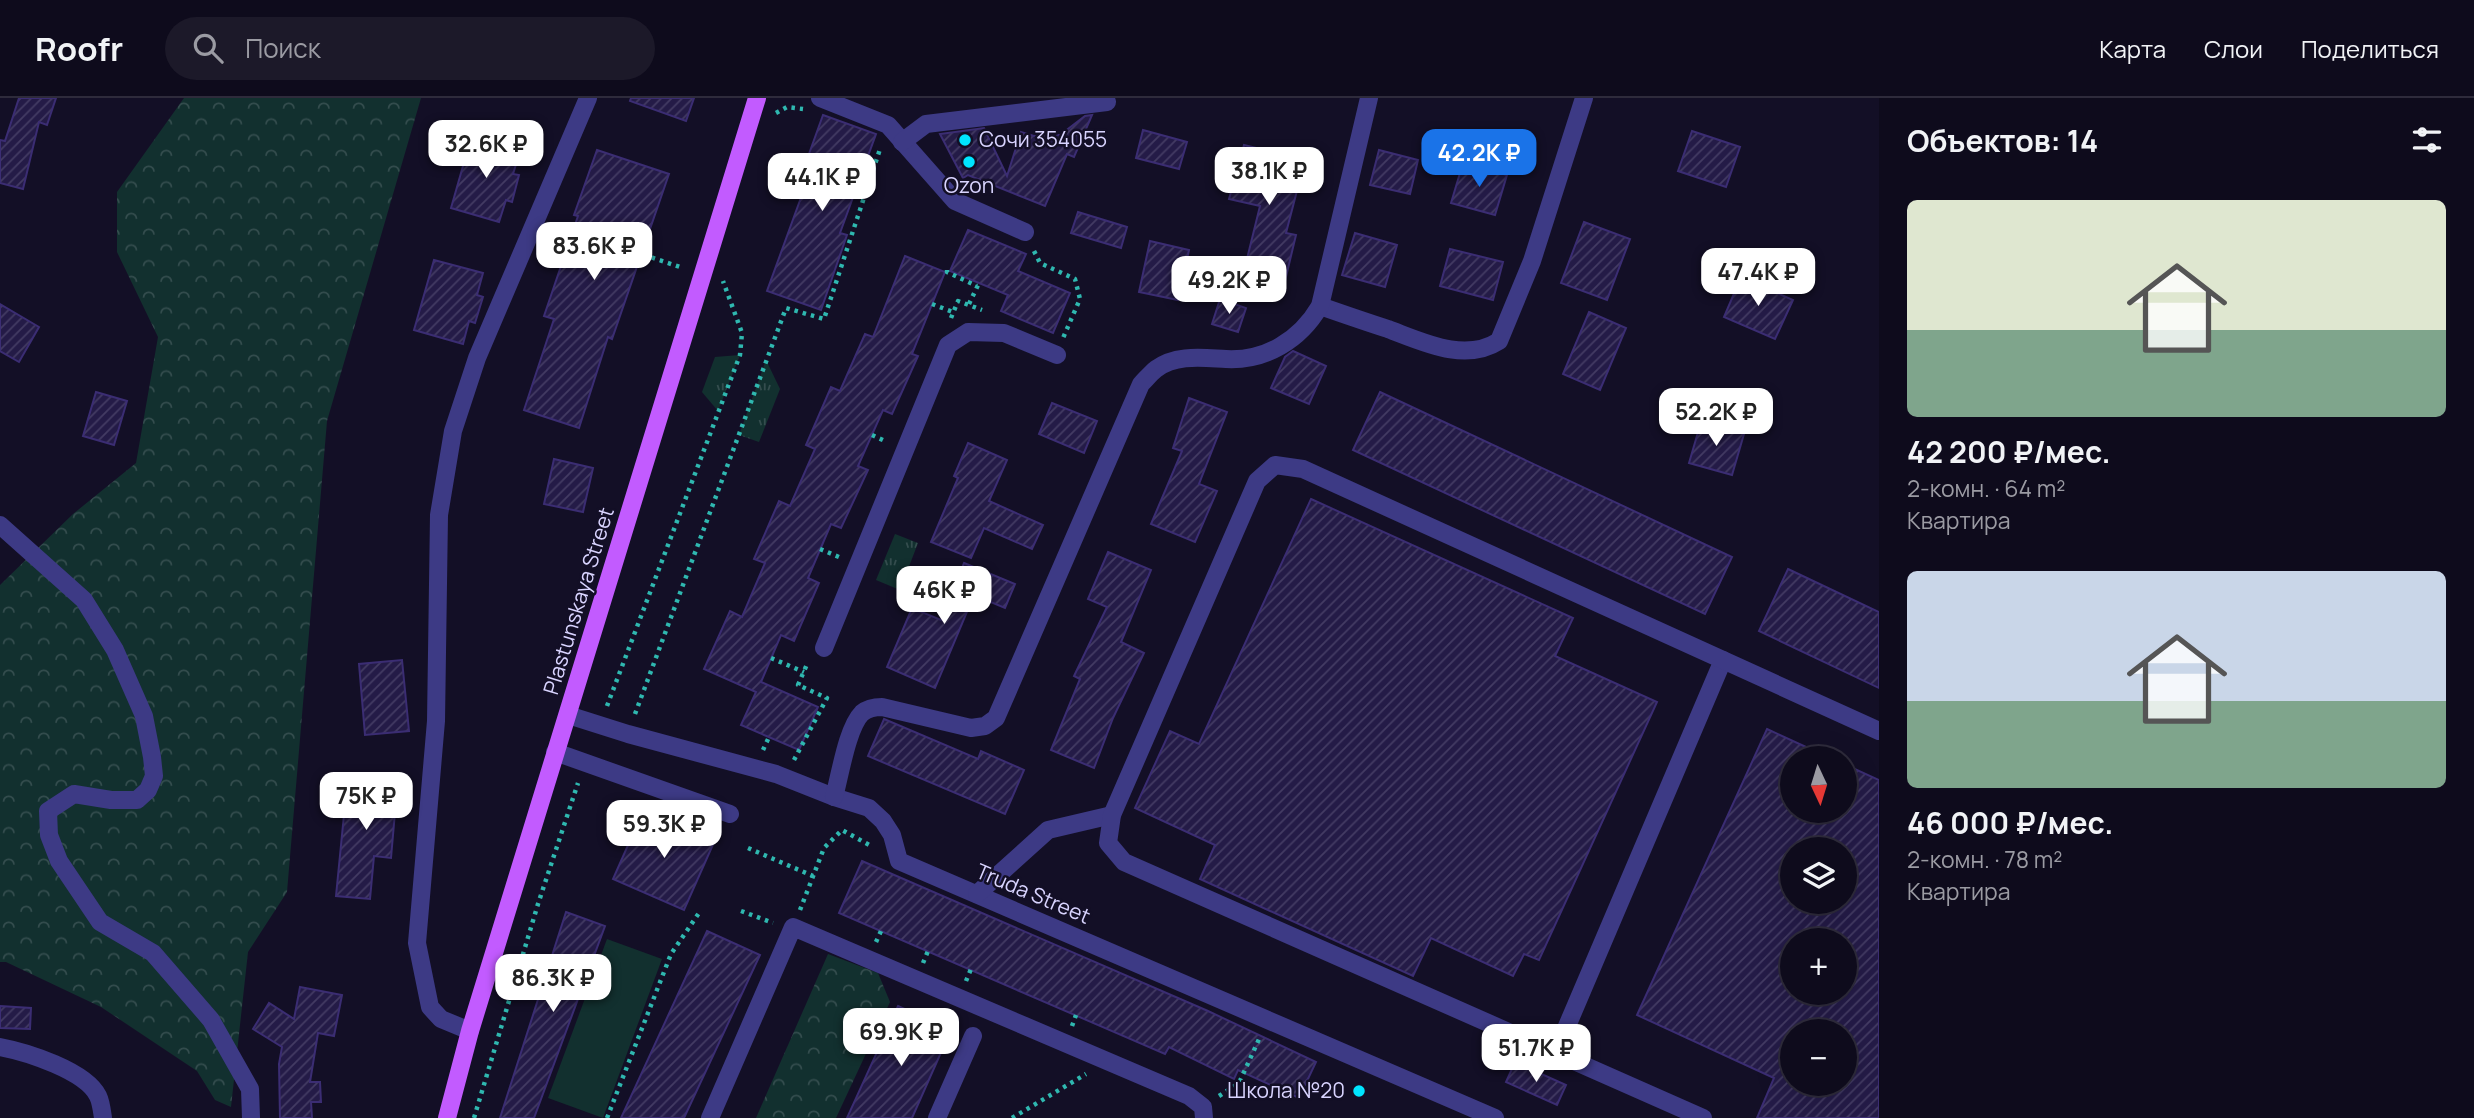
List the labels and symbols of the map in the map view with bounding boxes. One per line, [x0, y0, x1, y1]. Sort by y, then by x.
pin: 32.6K ₽ [421, 120, 551, 180]
place label: Сочи 354055 [979, 125, 1107, 153]
pin: 42.2K ₽ [1414, 130, 1544, 189]
marker: Сочи 354055 [957, 132, 973, 148]
pin: 38.1K ₽ [1204, 148, 1334, 207]
pin: 44.1K ₽ [757, 153, 887, 213]
marker: Ozon [961, 154, 977, 170]
place label: Ozon [944, 171, 994, 199]
pin: 83.6K ₽ [529, 222, 659, 282]
pin: 47.4K ₽ [1693, 248, 1823, 308]
pin: 49.2K ₽ [1164, 256, 1294, 316]
pin: 52.2K ₽ [1651, 388, 1781, 448]
street label: Plastunskaya Street [536, 504, 620, 698]
pin: 46K ₽ [895, 566, 993, 626]
north arrow [1780, 746, 1857, 822]
pin: 75K ₽ [317, 772, 415, 832]
pin: 59.3K ₽ [599, 800, 729, 860]
street label: Truda Street [972, 856, 1095, 930]
pin: 86.3K ₽ [488, 954, 618, 1014]
pin: 69.9K ₽ [836, 1009, 966, 1068]
pin: 51.7K ₽ [1471, 1024, 1601, 1084]
place label: Школа №20 [1227, 1076, 1345, 1104]
marker: Школа №20 [1351, 1083, 1367, 1099]

